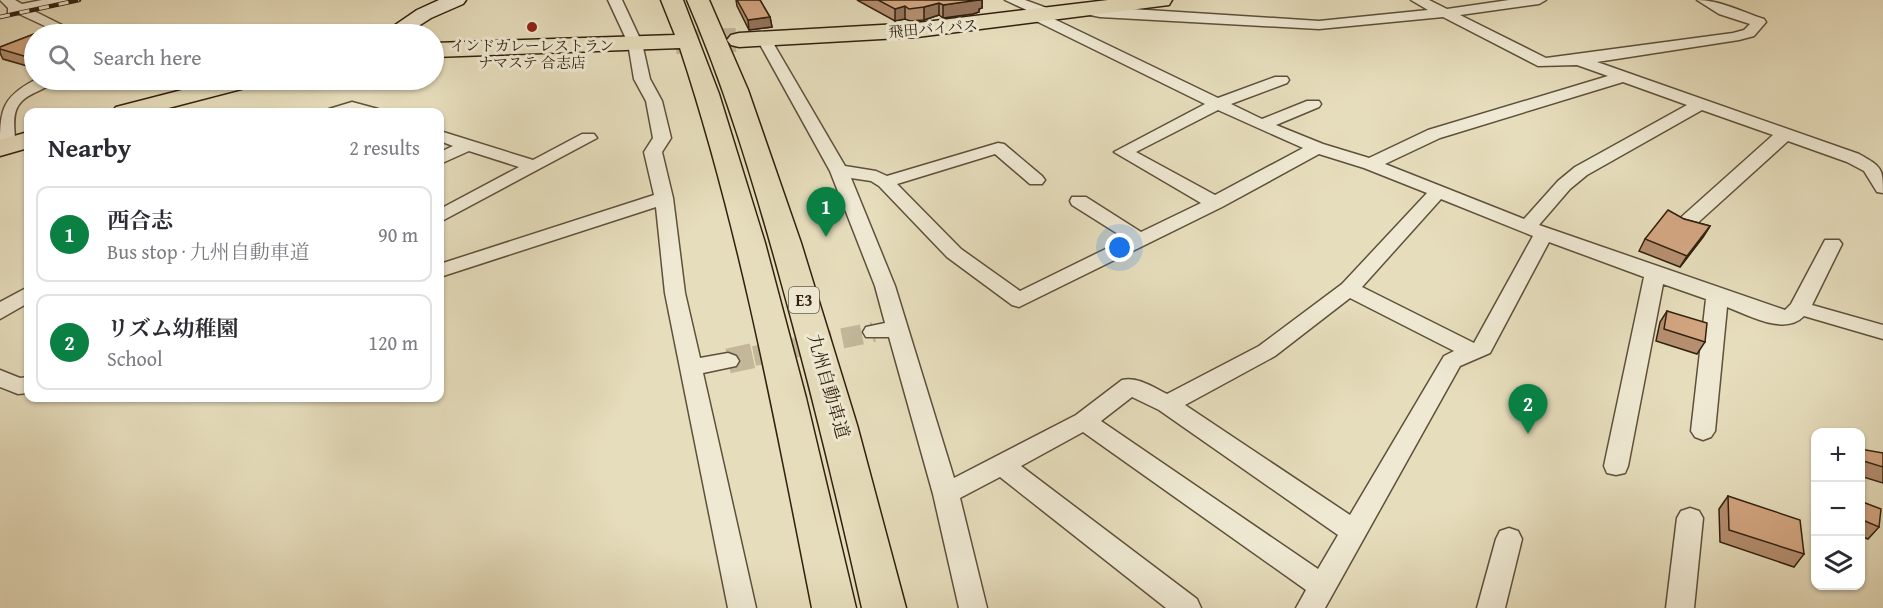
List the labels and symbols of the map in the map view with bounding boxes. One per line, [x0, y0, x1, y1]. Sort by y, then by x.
street label: 飛田バイパス [887, 14, 979, 42]
marker: インドカレーレストラン ナマステ 合志店 [525, 20, 539, 34]
place label: インドカレーレストラン ナマステ 合志店 [450, 35, 614, 73]
pin: 1 [806, 188, 846, 237]
your location [1105, 233, 1134, 262]
road number: E3 [789, 287, 819, 313]
street label: 九州自動車道 [801, 330, 857, 442]
pin: 2 [1508, 384, 1547, 434]

